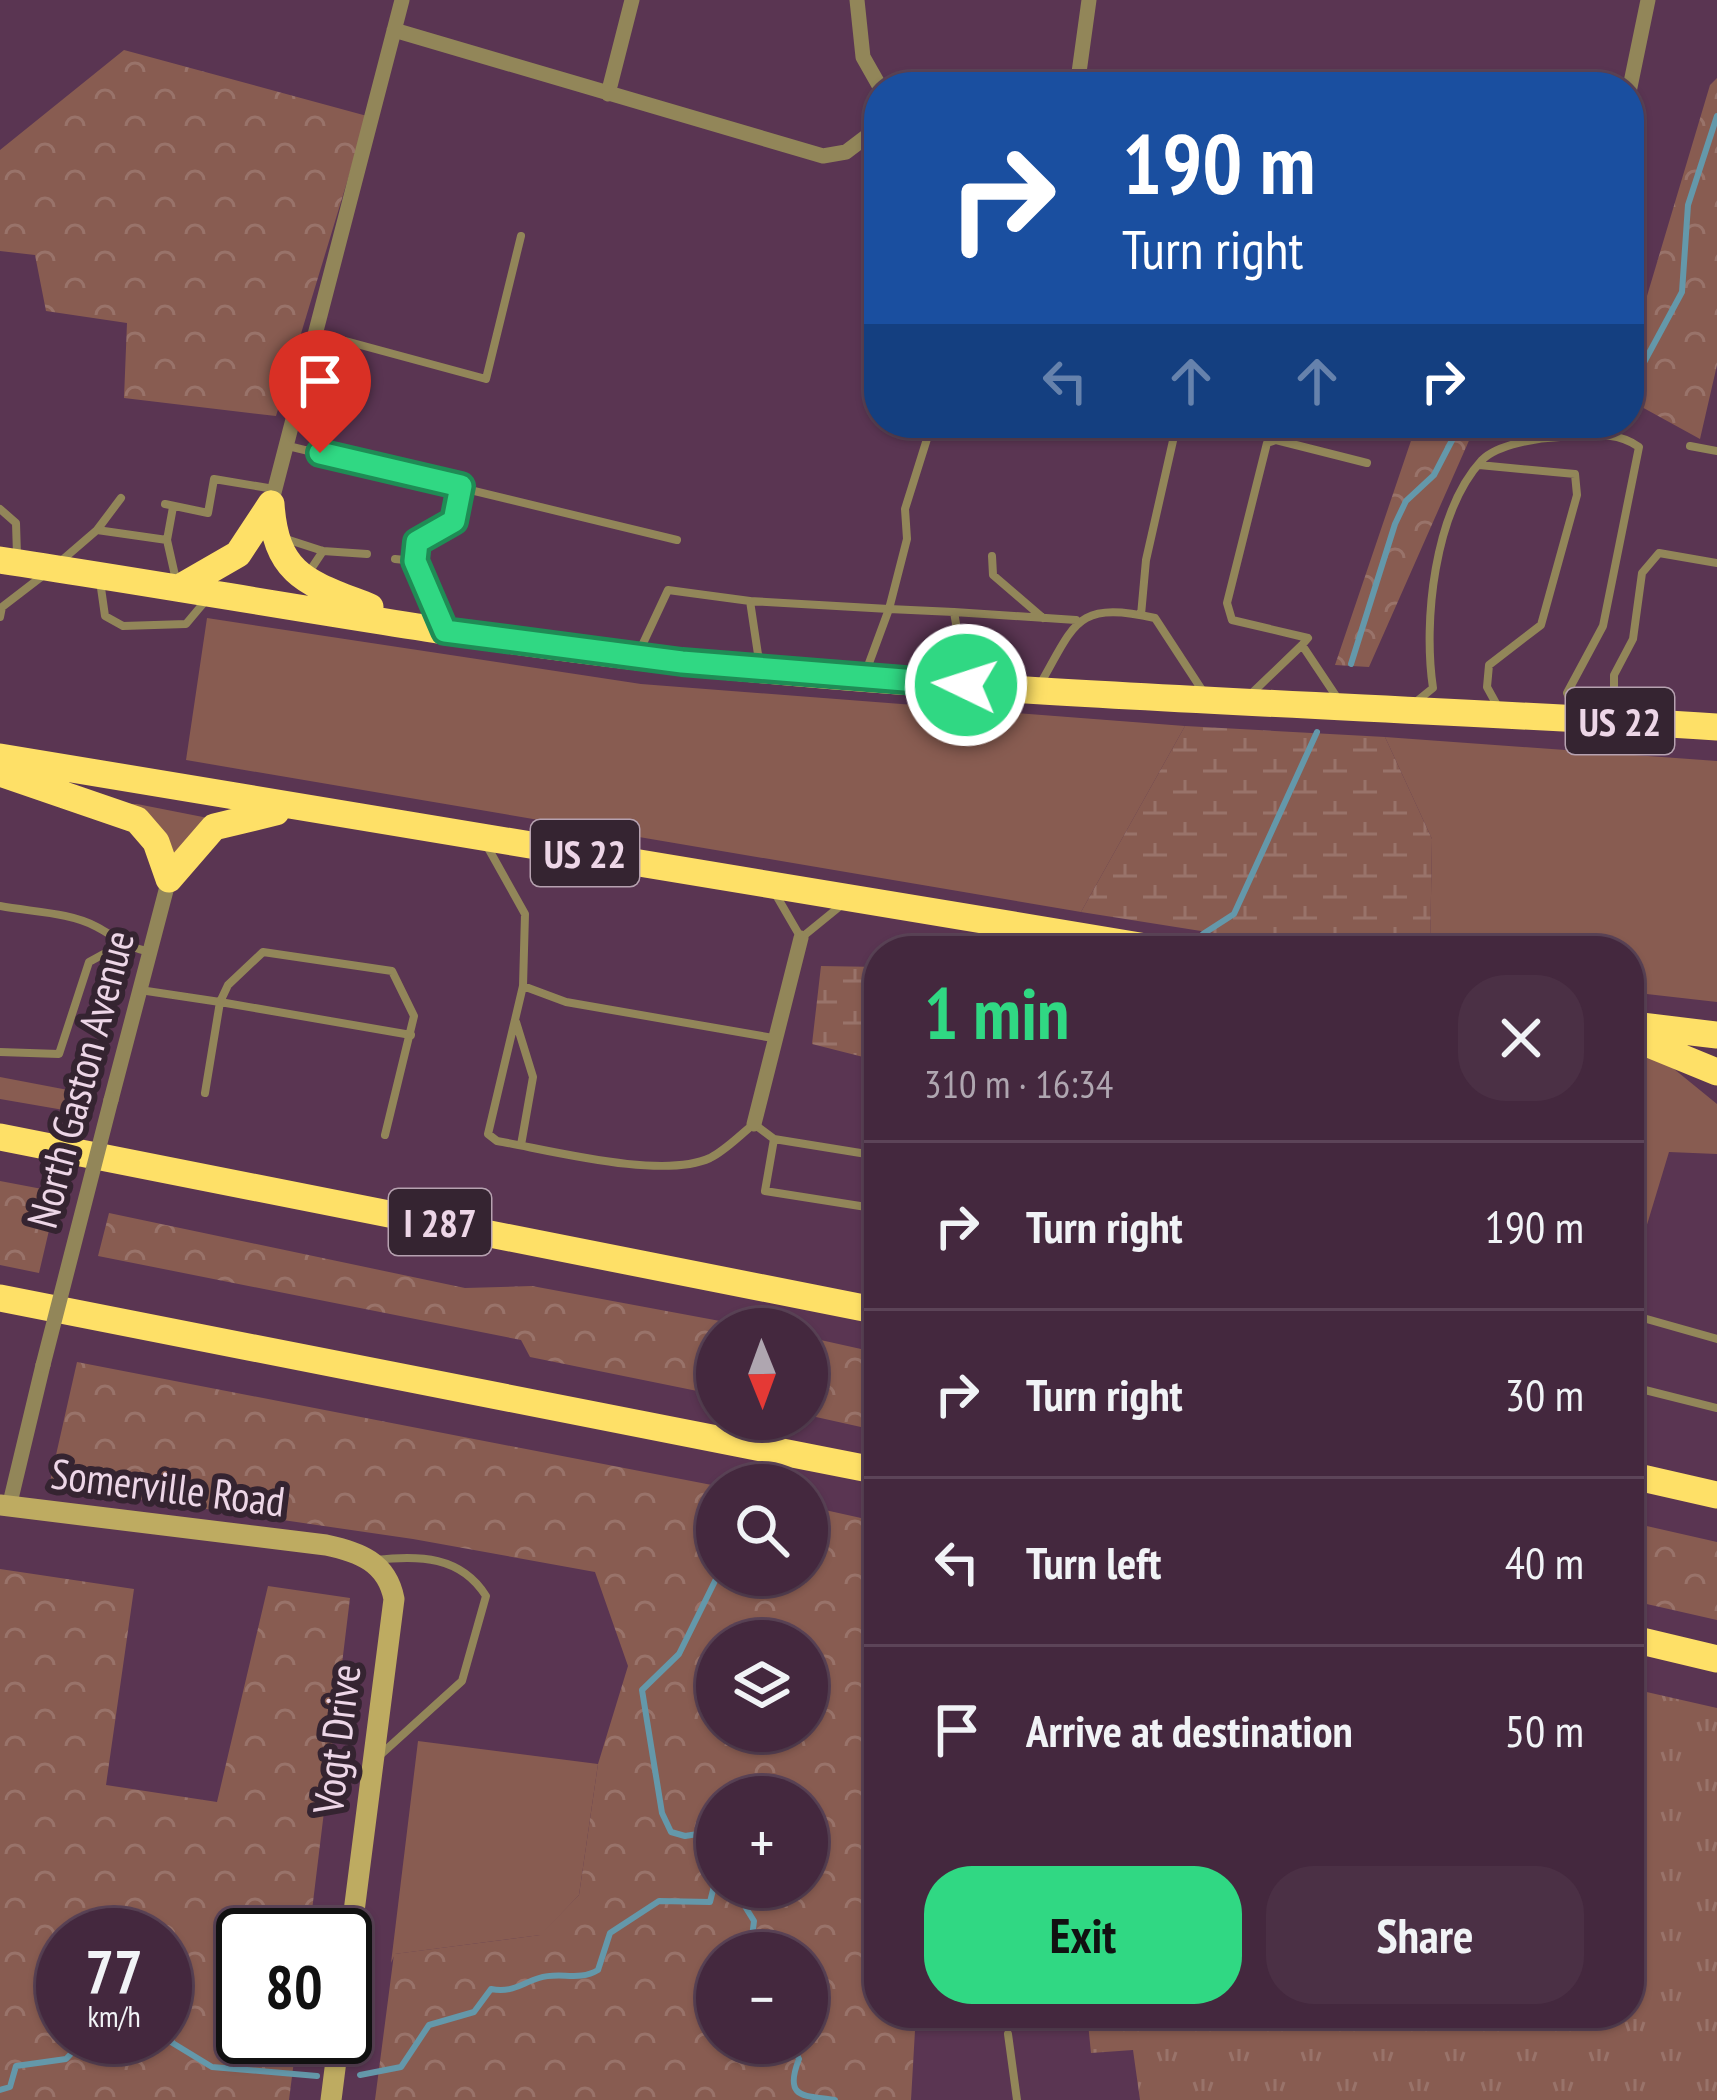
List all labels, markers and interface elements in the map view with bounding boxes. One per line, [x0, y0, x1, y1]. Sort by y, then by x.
text: 190 m [1122, 108, 1315, 217]
icon: right [924, 120, 1080, 276]
text: Turn right [1122, 214, 1303, 284]
pin [269, 330, 371, 453]
icon: arrive [287, 348, 353, 414]
icon: left [1032, 348, 1098, 414]
icon: ahead [1158, 348, 1224, 414]
icon: ahead [1284, 348, 1350, 414]
icon: right [1410, 348, 1476, 414]
position arrow [903, 622, 1029, 748]
road number: US 22 [1566, 688, 1674, 754]
road number: US 22 [531, 820, 639, 886]
street label: North Gaston Avenue [14, 924, 146, 1234]
text: 1 min [924, 966, 1069, 1059]
button: close [1458, 975, 1584, 1101]
text: 310 m · 16:34 [924, 1058, 1113, 1109]
road number: I 287 [389, 1189, 491, 1255]
icon: right [924, 1193, 990, 1259]
text: Turn right [1026, 1197, 1183, 1255]
text: 190 m [1484, 1197, 1584, 1255]
north arrow [696, 1308, 828, 1440]
map controls [696, 1308, 828, 2064]
icon: right [924, 1361, 990, 1427]
text: Turn right [1026, 1365, 1183, 1423]
text: 30 m [1505, 1365, 1584, 1423]
street label: Somerville Road [48, 1445, 288, 1529]
button: search [696, 1464, 828, 1596]
icon: left [924, 1529, 990, 1595]
text: Turn left [1026, 1533, 1161, 1591]
text: 40 m [1505, 1533, 1584, 1591]
button: layers [696, 1620, 828, 1752]
street label: Vogt Drive [299, 1661, 372, 1818]
icon: arrive [924, 1697, 990, 1763]
text: Arrive at destination [1026, 1701, 1353, 1759]
text: 50 m [1505, 1701, 1584, 1759]
button: + [696, 1776, 828, 1908]
button: Exit [924, 1866, 1242, 2004]
button: Share [1266, 1866, 1584, 2004]
speed limit sign: 80 [216, 1908, 372, 2064]
text: 77 [85, 1932, 143, 2010]
button: − [696, 1932, 828, 2064]
text: km/h [87, 1996, 141, 2035]

